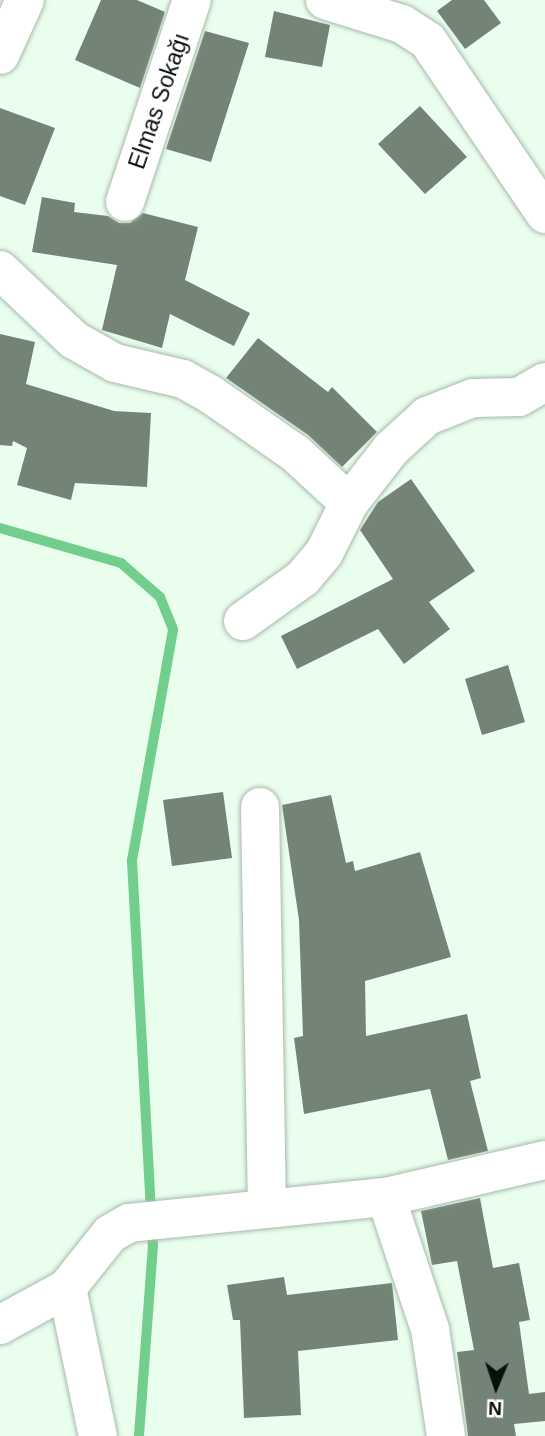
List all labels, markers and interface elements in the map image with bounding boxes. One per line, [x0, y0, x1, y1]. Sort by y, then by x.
street label: Elmas Sokağı [123, 29, 195, 173]
north arrow [461, 1352, 531, 1422]
text: N [488, 1398, 502, 1419]

